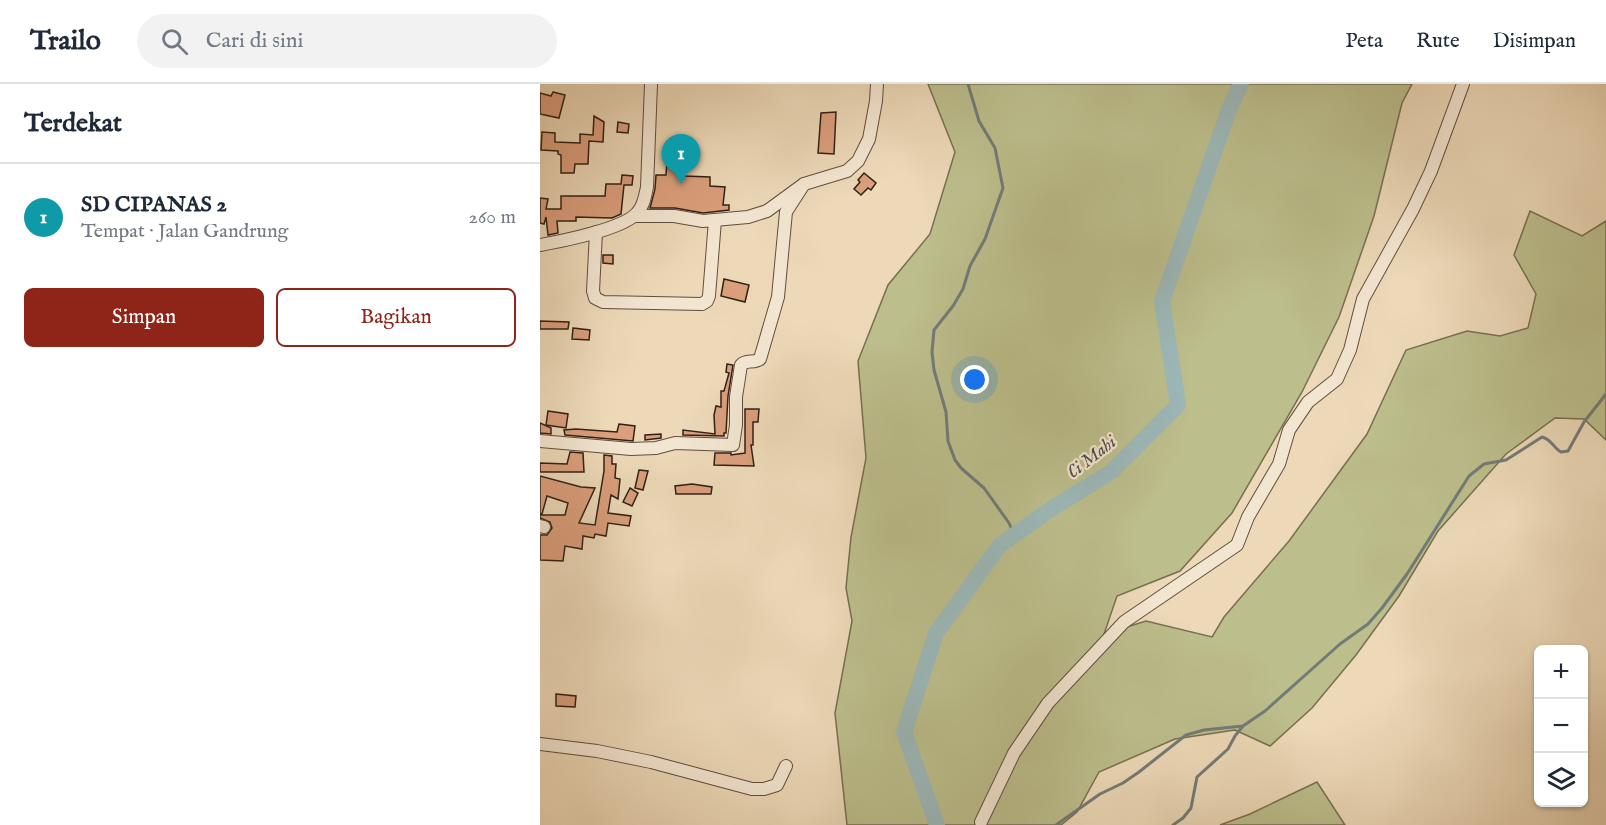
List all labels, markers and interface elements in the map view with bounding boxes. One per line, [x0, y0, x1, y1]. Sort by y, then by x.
search box [137, 14, 557, 68]
text: Trailo [30, 24, 101, 59]
icon: search [158, 25, 191, 58]
text: Cari di sini [206, 27, 303, 55]
text: Peta [1345, 28, 1383, 55]
text: Rute [1416, 28, 1460, 55]
text: Disimpan [1493, 28, 1576, 55]
text: Terdekat [24, 107, 122, 140]
pin: 1 [662, 135, 700, 184]
text: SD CIPANAS 2 [81, 191, 227, 219]
text: 1 [40, 205, 47, 230]
text: 260 m [469, 205, 516, 230]
text: Tempat · Jalan Gandrung [81, 219, 288, 244]
button: Simpan [24, 288, 264, 347]
button: Bagikan [276, 288, 516, 347]
your location [960, 365, 989, 394]
water label: Ci Mahi [1063, 430, 1123, 485]
map controls [1534, 645, 1588, 807]
button: + [1534, 645, 1588, 699]
button: − [1534, 699, 1588, 753]
button: layers [1534, 753, 1588, 807]

